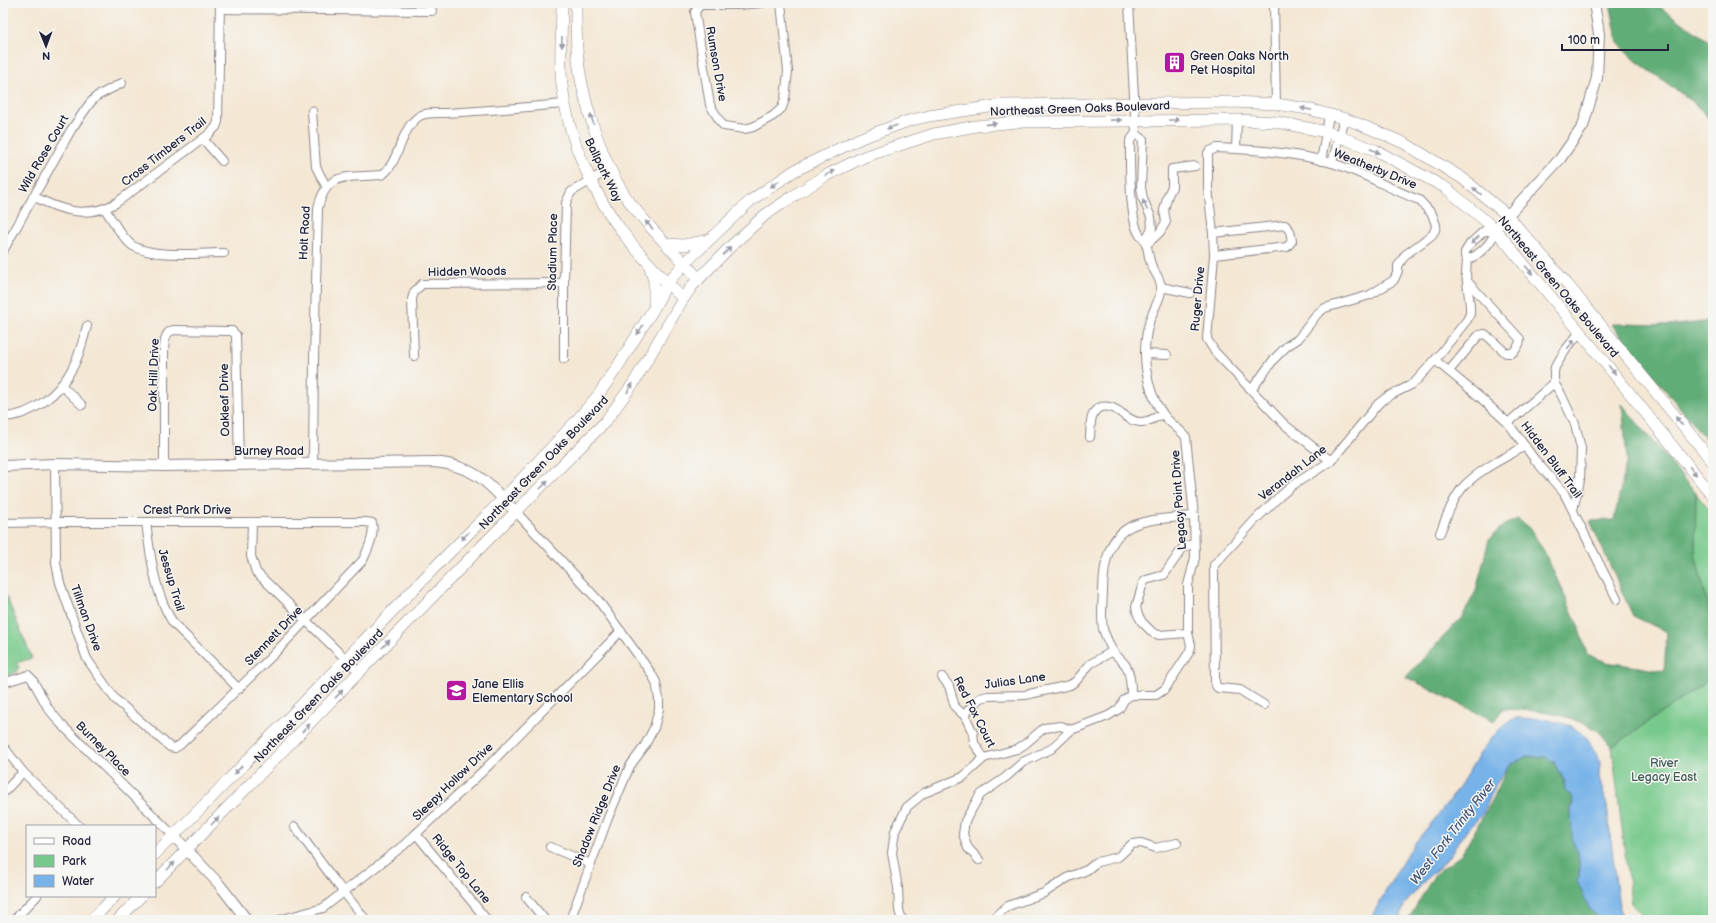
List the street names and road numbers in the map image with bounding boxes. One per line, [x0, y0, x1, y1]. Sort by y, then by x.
street label: Rumson Drive [702, 25, 730, 103]
street label: Northeast Green Oaks Boulevard [990, 98, 1170, 120]
street label: Wild Rose Court [16, 112, 73, 196]
street label: Cross Timbers Trail [118, 114, 210, 190]
street label: Ballpark Way [581, 135, 625, 205]
street label: Weatherby Drive [1331, 145, 1419, 193]
street label: Holt Road [296, 205, 314, 260]
street label: Stadium Place [545, 213, 561, 291]
street label: Northeast Green Oaks Boulevard [1494, 213, 1622, 361]
street label: Hidden Woods [428, 264, 507, 280]
street label: Ruger Drive [1188, 266, 1208, 332]
street label: Oak Hill Drive [145, 338, 163, 412]
street label: Oakleaf Drive [217, 363, 233, 437]
street label: Northeast Green Oaks Boulevard [476, 393, 612, 533]
street label: Hidden Bluff Trail [1517, 419, 1585, 501]
street label: Verandah Lane [1256, 442, 1330, 504]
street label: Burney Road [234, 444, 304, 459]
street label: Legacy Point Drive [1168, 450, 1190, 550]
street label: Crest Park Drive [143, 503, 231, 518]
street label: Jessup Trail [154, 547, 188, 613]
street label: Tillman Drive [67, 583, 105, 653]
street label: Stennett Drive [242, 603, 306, 669]
street label: Northeast Green Oaks Boulevard [251, 626, 387, 766]
street label: Julias Lane [983, 669, 1047, 693]
street label: Red Fox Court [950, 674, 999, 750]
street label: Burney Place [72, 718, 134, 780]
street label: Sleepy Hollow Drive [410, 740, 496, 824]
street label: Shadow Ridge Drive [570, 762, 624, 870]
street label: Ridge Top Lane [428, 831, 494, 907]

